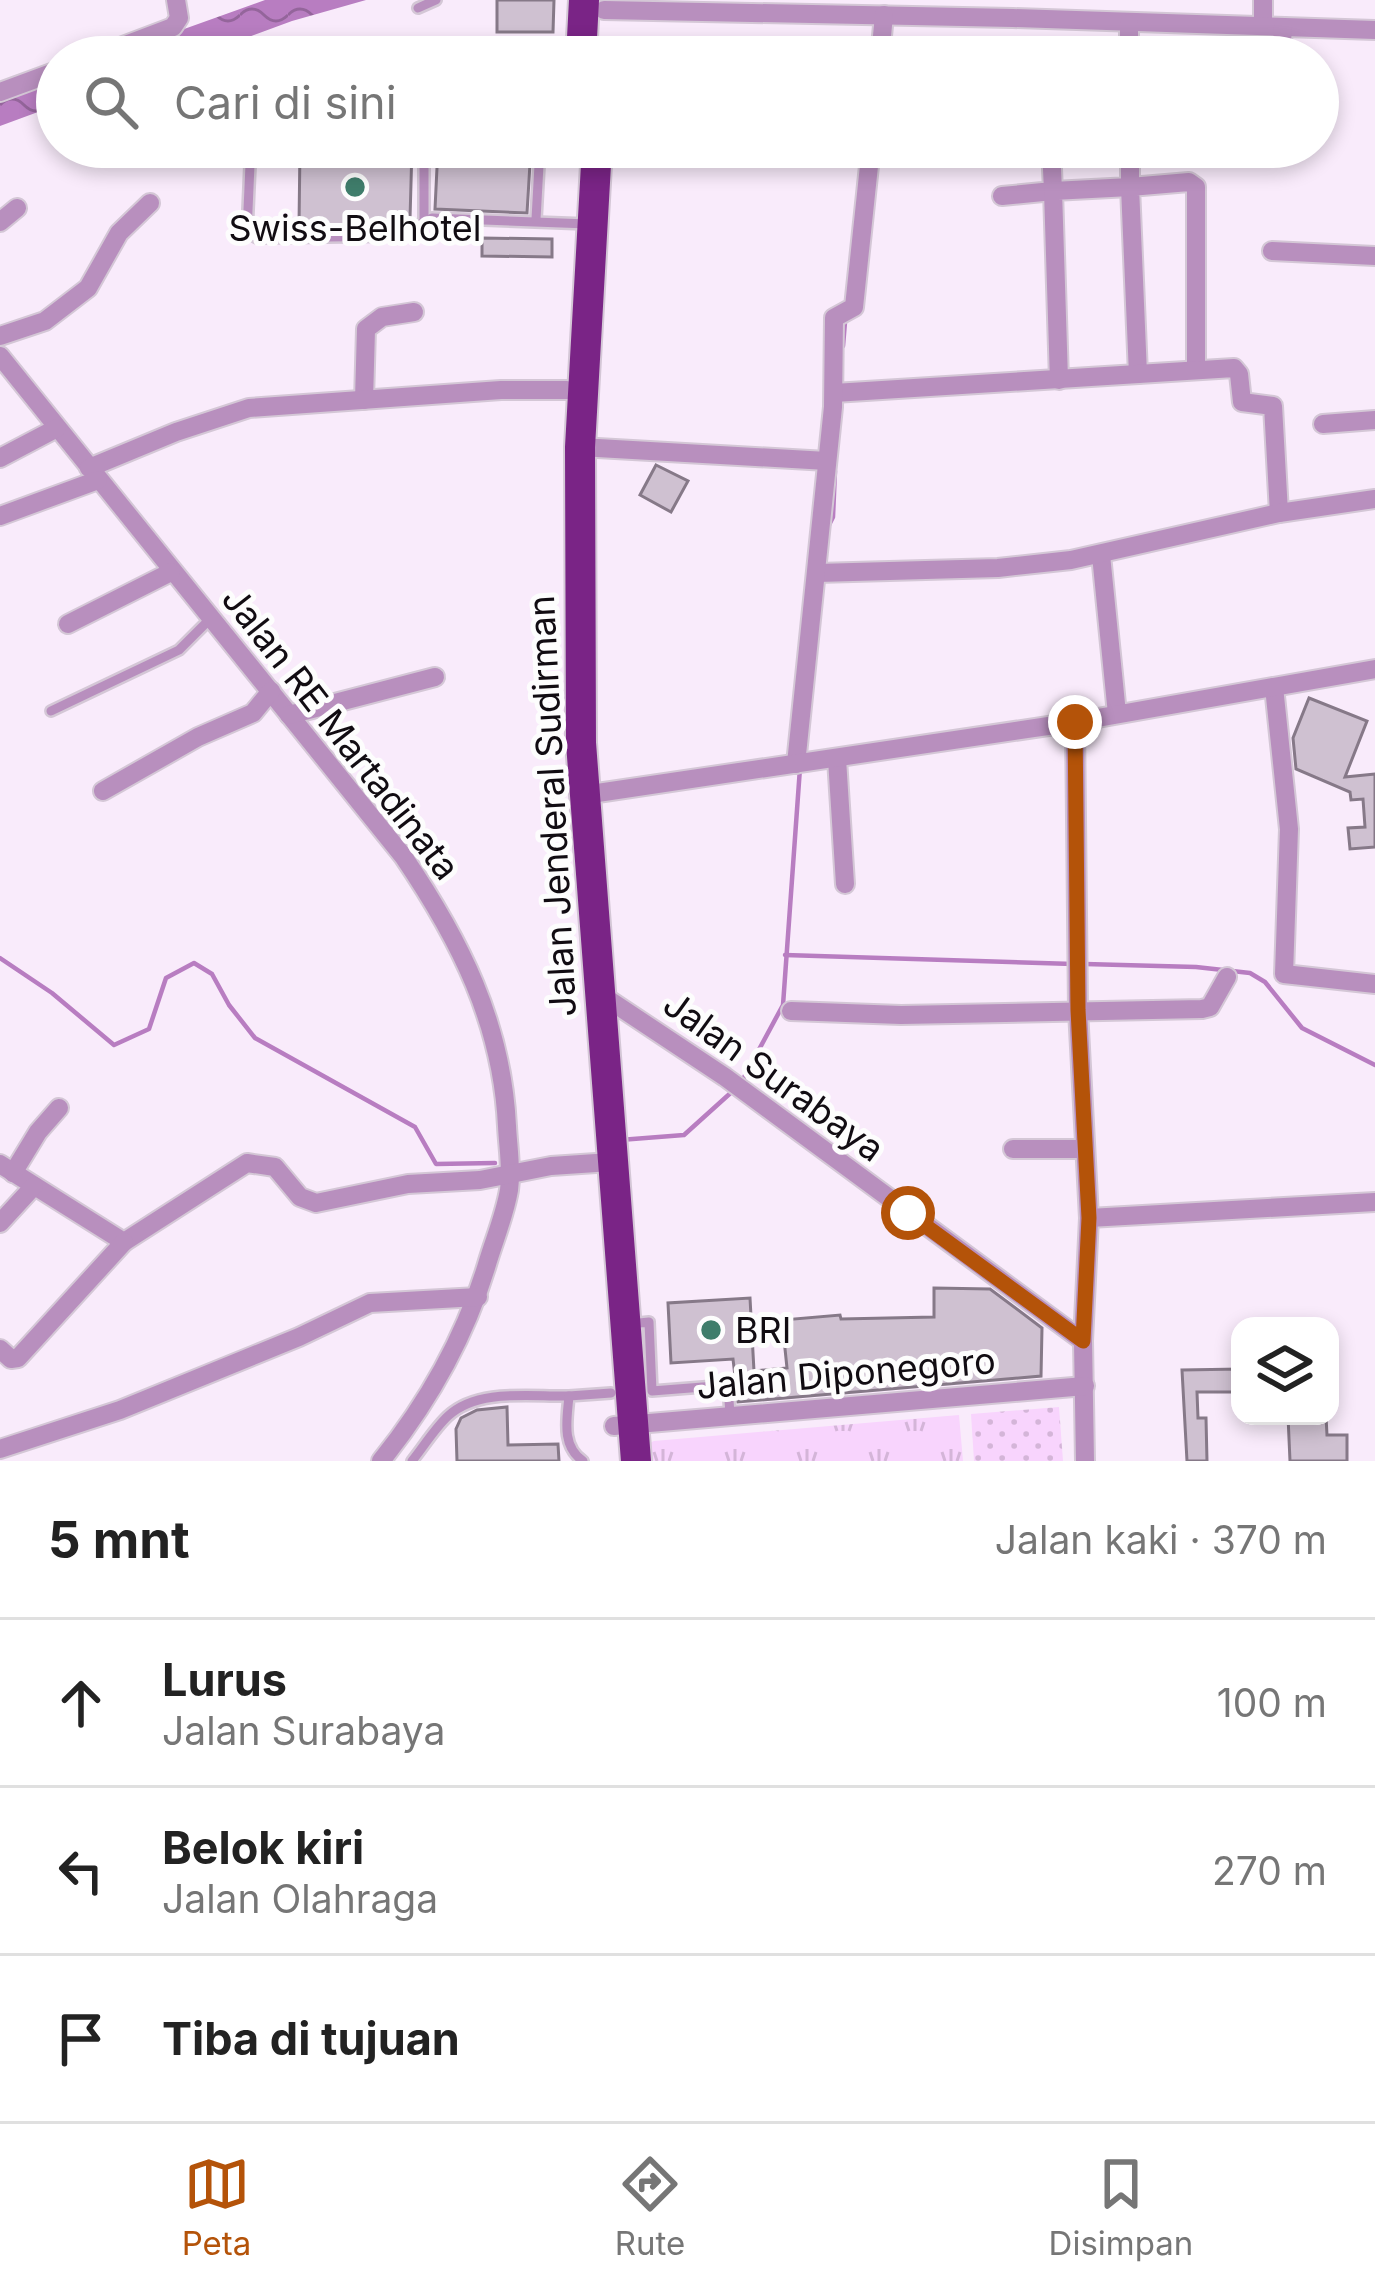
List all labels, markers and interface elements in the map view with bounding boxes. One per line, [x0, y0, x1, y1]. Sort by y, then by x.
search box [36, 36, 1339, 168]
icon: search [78, 69, 144, 135]
text: Cari di sini [174, 75, 397, 130]
marker: Swiss-Belhotel [342, 174, 368, 200]
place label: Swiss-Belhotel [228, 206, 482, 250]
street label: Jalan RE Martadinata [213, 578, 469, 888]
street label: Jalan Jenderal Sudirman [519, 594, 585, 1018]
route end [1048, 695, 1102, 749]
street label: Jalan Surabaya [655, 981, 893, 1171]
route start [881, 1186, 935, 1240]
place label: BRI [735, 1308, 791, 1352]
marker: BRI [698, 1317, 724, 1343]
map controls [1231, 1317, 1339, 1425]
button: layers [1231, 1317, 1339, 1425]
street label: Jalan Diponegoro [695, 1338, 997, 1408]
text: 5 mnt [48, 1509, 190, 1570]
text: Jalan kaki · 370 m [995, 1516, 1327, 1563]
text: Lurus [162, 1652, 287, 1707]
icon: ahead [48, 1670, 114, 1736]
text: 100 m [1217, 1679, 1327, 1726]
text: Jalan Surabaya [162, 1707, 445, 1754]
text: Belok kiri [162, 1820, 364, 1875]
icon: left [48, 1838, 114, 1904]
text: 270 m [1212, 1847, 1327, 1894]
text: Jalan Olahraga [162, 1875, 438, 1922]
icon: arrive [48, 2006, 114, 2072]
text: Tiba di tujuan [162, 2011, 460, 2066]
tab: Peta [182, 2151, 251, 2263]
tab: Rute [615, 2151, 685, 2263]
tab: Disimpan [1049, 2151, 1193, 2263]

